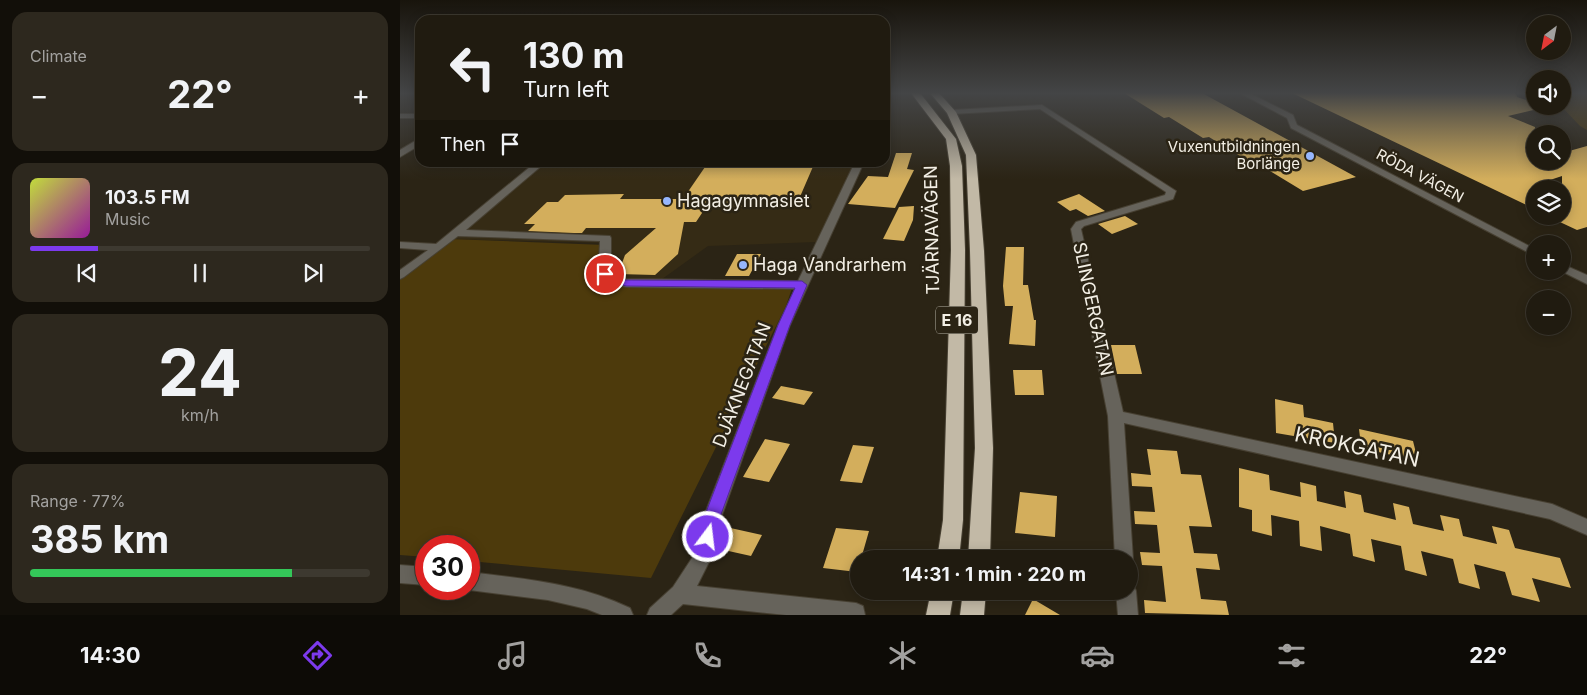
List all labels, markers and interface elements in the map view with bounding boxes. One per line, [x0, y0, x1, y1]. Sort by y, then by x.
north arrow [1526, 15, 1571, 60]
map controls [1526, 15, 1571, 335]
text: 130 m [523, 34, 625, 76]
icon: left [440, 35, 505, 100]
text: Climate [30, 46, 87, 66]
button: sound [1526, 70, 1571, 115]
text: 22° [167, 71, 233, 117]
text: Turn left [523, 76, 609, 102]
text: − [30, 78, 49, 112]
text: + [351, 78, 370, 112]
button: search [1526, 125, 1571, 170]
icon: arrive [496, 130, 524, 158]
text: Then [440, 133, 486, 156]
place label: Vuxenutbildningen Borlänge [1168, 137, 1300, 173]
street label: RÖDA VÄGEN [1373, 144, 1467, 207]
marker: Vuxenutbildningen Borlänge [1304, 150, 1316, 162]
street label: TJÄRNAVÄGEN [919, 165, 943, 295]
button: layers [1526, 180, 1571, 225]
text: 103.5 FM [105, 186, 190, 209]
place label: Hagagymnasiet [677, 190, 810, 211]
marker: Hagagymnasiet [661, 195, 673, 207]
text: Music [105, 209, 150, 229]
button: + [1526, 235, 1571, 280]
street label: SLINGERGATAN [1069, 240, 1118, 378]
pin [584, 253, 626, 295]
place label: Haga Vandrarhem [753, 254, 907, 275]
icon: previous [73, 259, 101, 287]
icon: pause [186, 259, 214, 287]
icon: next [299, 259, 327, 287]
marker: Haga Vandrarhem [737, 259, 749, 271]
icon: arrive [591, 260, 619, 288]
button: − [1526, 290, 1571, 335]
road number: E 16 [936, 306, 978, 334]
street label: DJÄKNEGATAN [707, 319, 775, 450]
text: 24 [158, 333, 242, 412]
text: km/h [181, 405, 219, 425]
street label: KROKGATAN [1292, 421, 1422, 472]
text: Range · 77% [30, 491, 126, 511]
position arrow [681, 510, 733, 562]
text: 385 km [30, 516, 169, 562]
speed limit sign: 30 [415, 535, 480, 600]
text: 14:31 · 1 min · 220 m [902, 563, 1086, 586]
icon: directions [300, 638, 335, 673]
icon: music [495, 638, 530, 673]
icon: phone [690, 638, 725, 673]
icon: climate [885, 638, 920, 673]
icon: car [1080, 638, 1115, 673]
icon: filters [1274, 638, 1309, 673]
text: 14:30 [80, 642, 141, 668]
text: 22° [1469, 642, 1507, 668]

